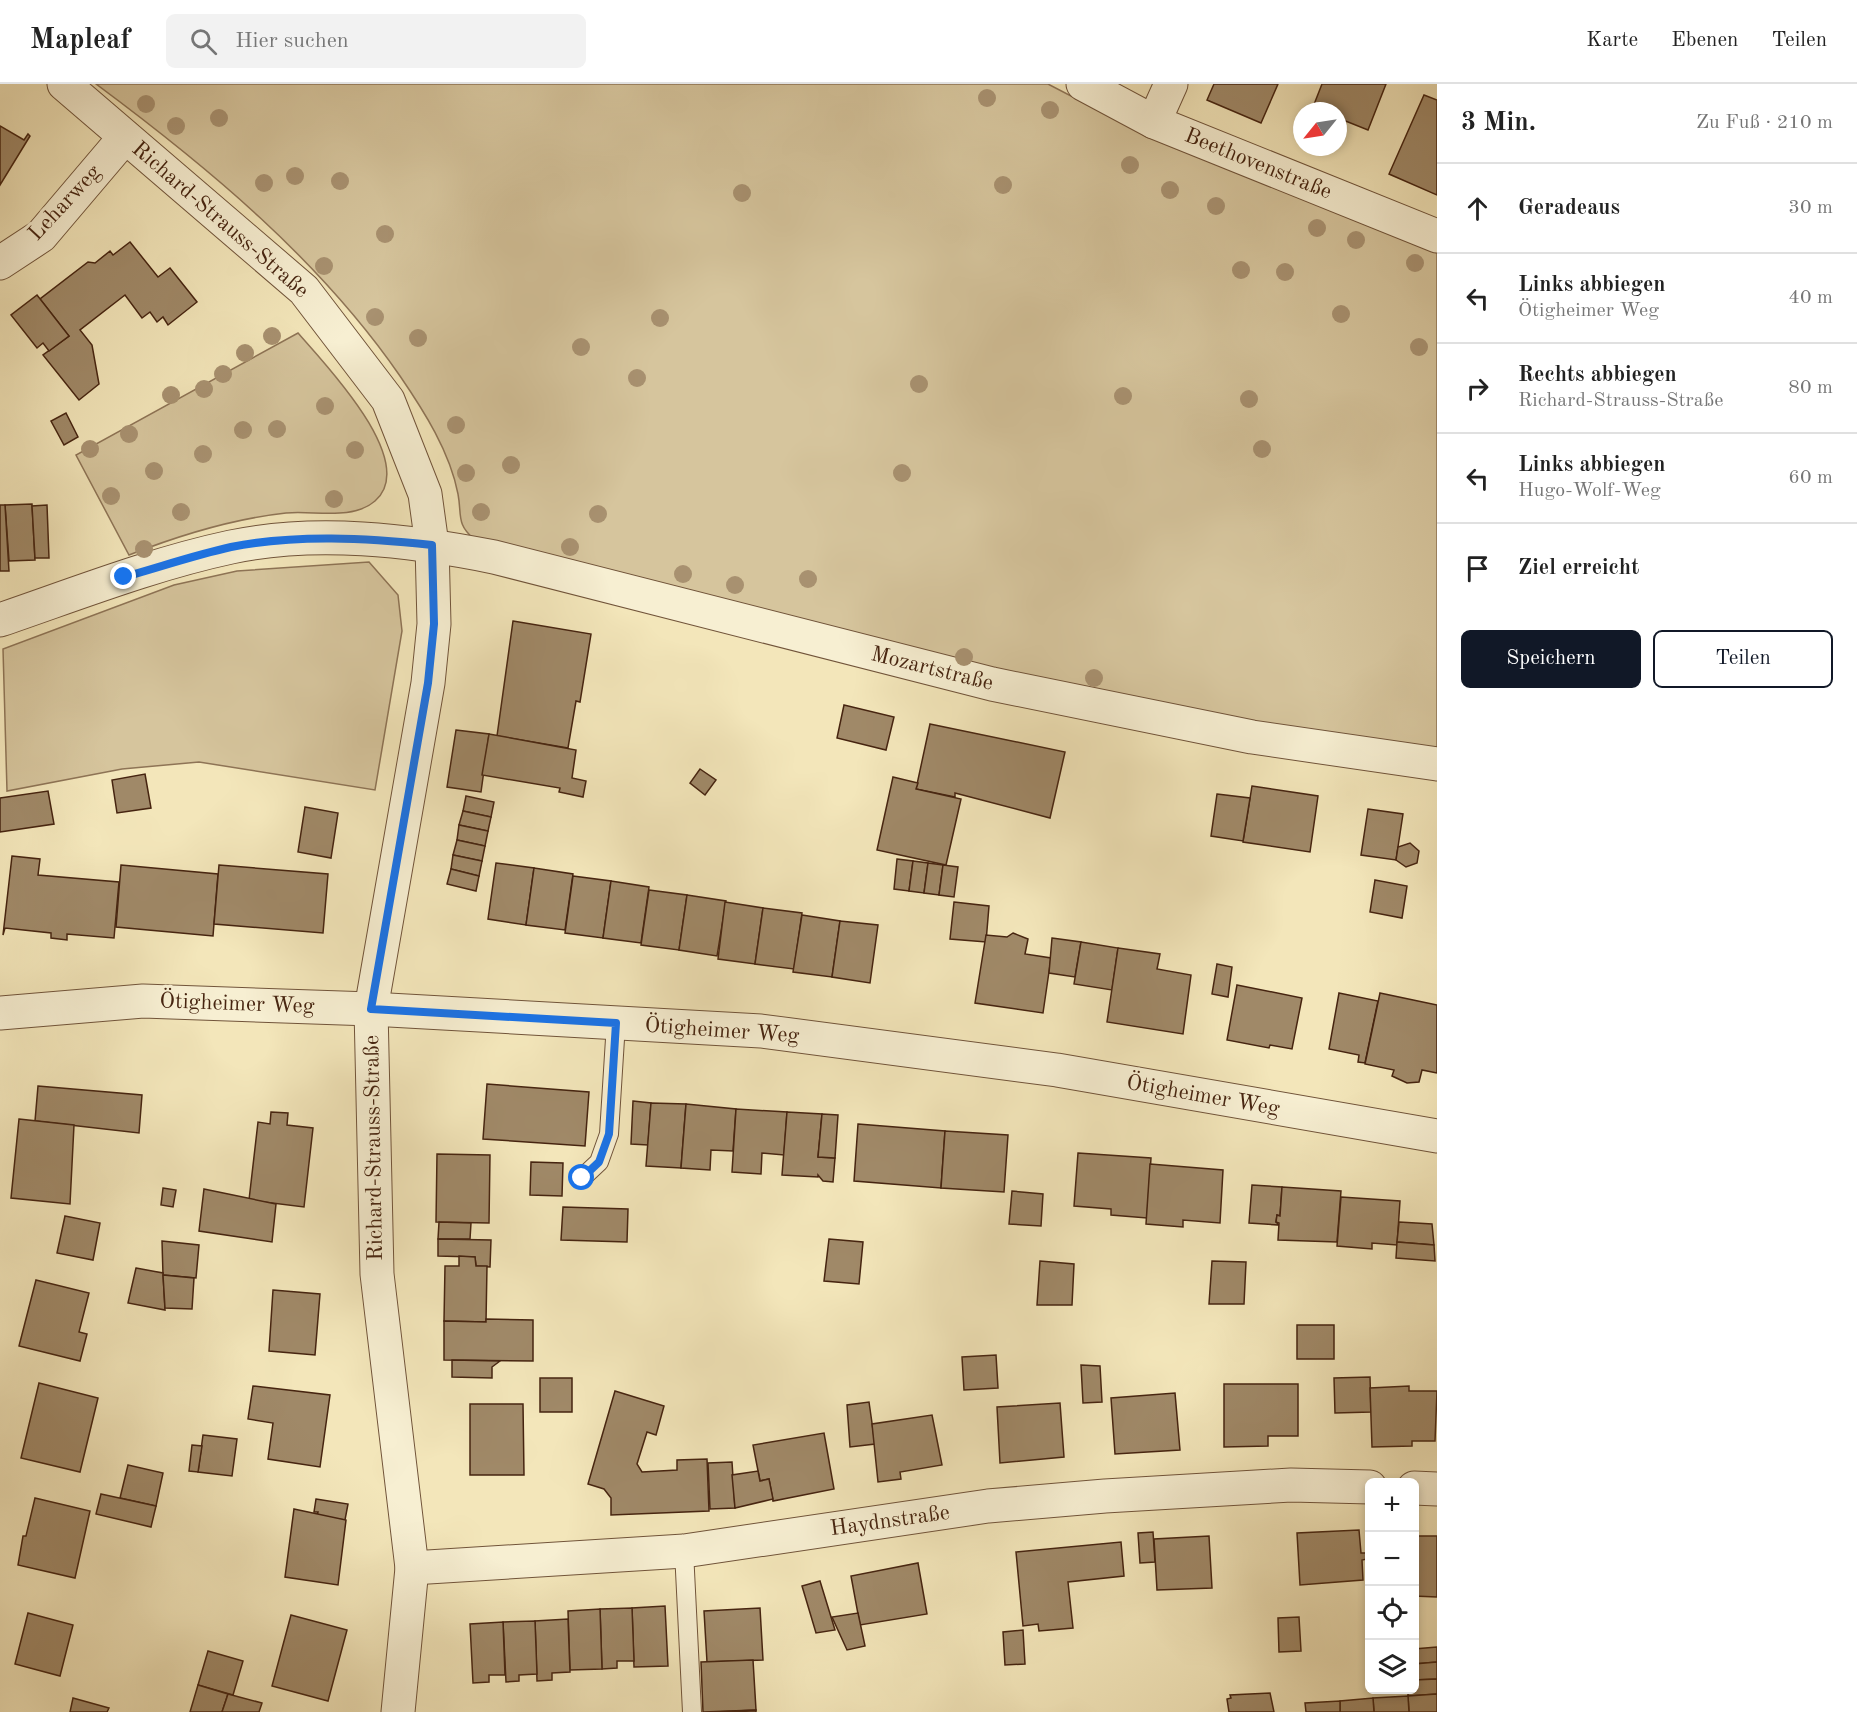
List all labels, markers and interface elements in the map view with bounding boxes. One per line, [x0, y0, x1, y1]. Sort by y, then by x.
search box [166, 14, 586, 68]
icon: search [187, 25, 220, 58]
text: Mapleaf [30, 27, 130, 55]
text: Hier suchen [235, 30, 349, 52]
text: Karte [1586, 30, 1638, 51]
text: Ebenen [1671, 30, 1738, 51]
text: Teilen [1771, 30, 1827, 51]
north arrow [1293, 102, 1347, 156]
text: 3 Min. [1461, 110, 1536, 136]
text: Zu Fuß · 210 m [1696, 113, 1833, 133]
street label: Beethovenstraße [1181, 124, 1335, 204]
street label: Richard-Strauss-Straße [128, 138, 312, 302]
street label: Leharweg [25, 161, 105, 245]
icon: ahead [1461, 192, 1494, 225]
text: Geradeaus [1518, 197, 1620, 219]
text: 30 m [1788, 198, 1833, 218]
text: Links abbiegen [1518, 274, 1666, 296]
icon: left [1461, 282, 1494, 315]
text: 40 m [1788, 288, 1833, 308]
text: Ötigheimer Weg [1518, 301, 1659, 321]
text: Rechts abbiegen [1518, 364, 1677, 386]
icon: right [1461, 372, 1494, 405]
text: 80 m [1788, 378, 1833, 398]
text: Richard-Strauss-Straße [1518, 391, 1723, 411]
text: Links abbiegen [1518, 454, 1666, 476]
icon: left [1461, 462, 1494, 495]
text: 60 m [1788, 468, 1833, 488]
text: Hugo-Wolf-Weg [1518, 481, 1661, 501]
icon: arrive [1461, 552, 1494, 585]
text: Ziel erreicht [1518, 557, 1639, 579]
route end [110, 563, 136, 589]
button: Speichern [1461, 630, 1641, 688]
button: Teilen [1653, 630, 1833, 688]
street label: Mozartstraße [868, 643, 996, 695]
street label: Ötigheimer Weg [159, 987, 315, 1018]
street label: Ötigheimer Weg [644, 1012, 800, 1047]
street label: Richard-Strauss-Straße [361, 1035, 387, 1261]
street label: Ötigheimer Weg [1125, 1069, 1282, 1120]
route start [568, 1164, 594, 1190]
map controls [1365, 1478, 1419, 1694]
button: + [1365, 1478, 1419, 1532]
street label: Haydnstraße [829, 1502, 951, 1540]
button: − [1365, 1532, 1419, 1586]
button: locate [1365, 1586, 1419, 1640]
button: layers [1365, 1640, 1419, 1694]

